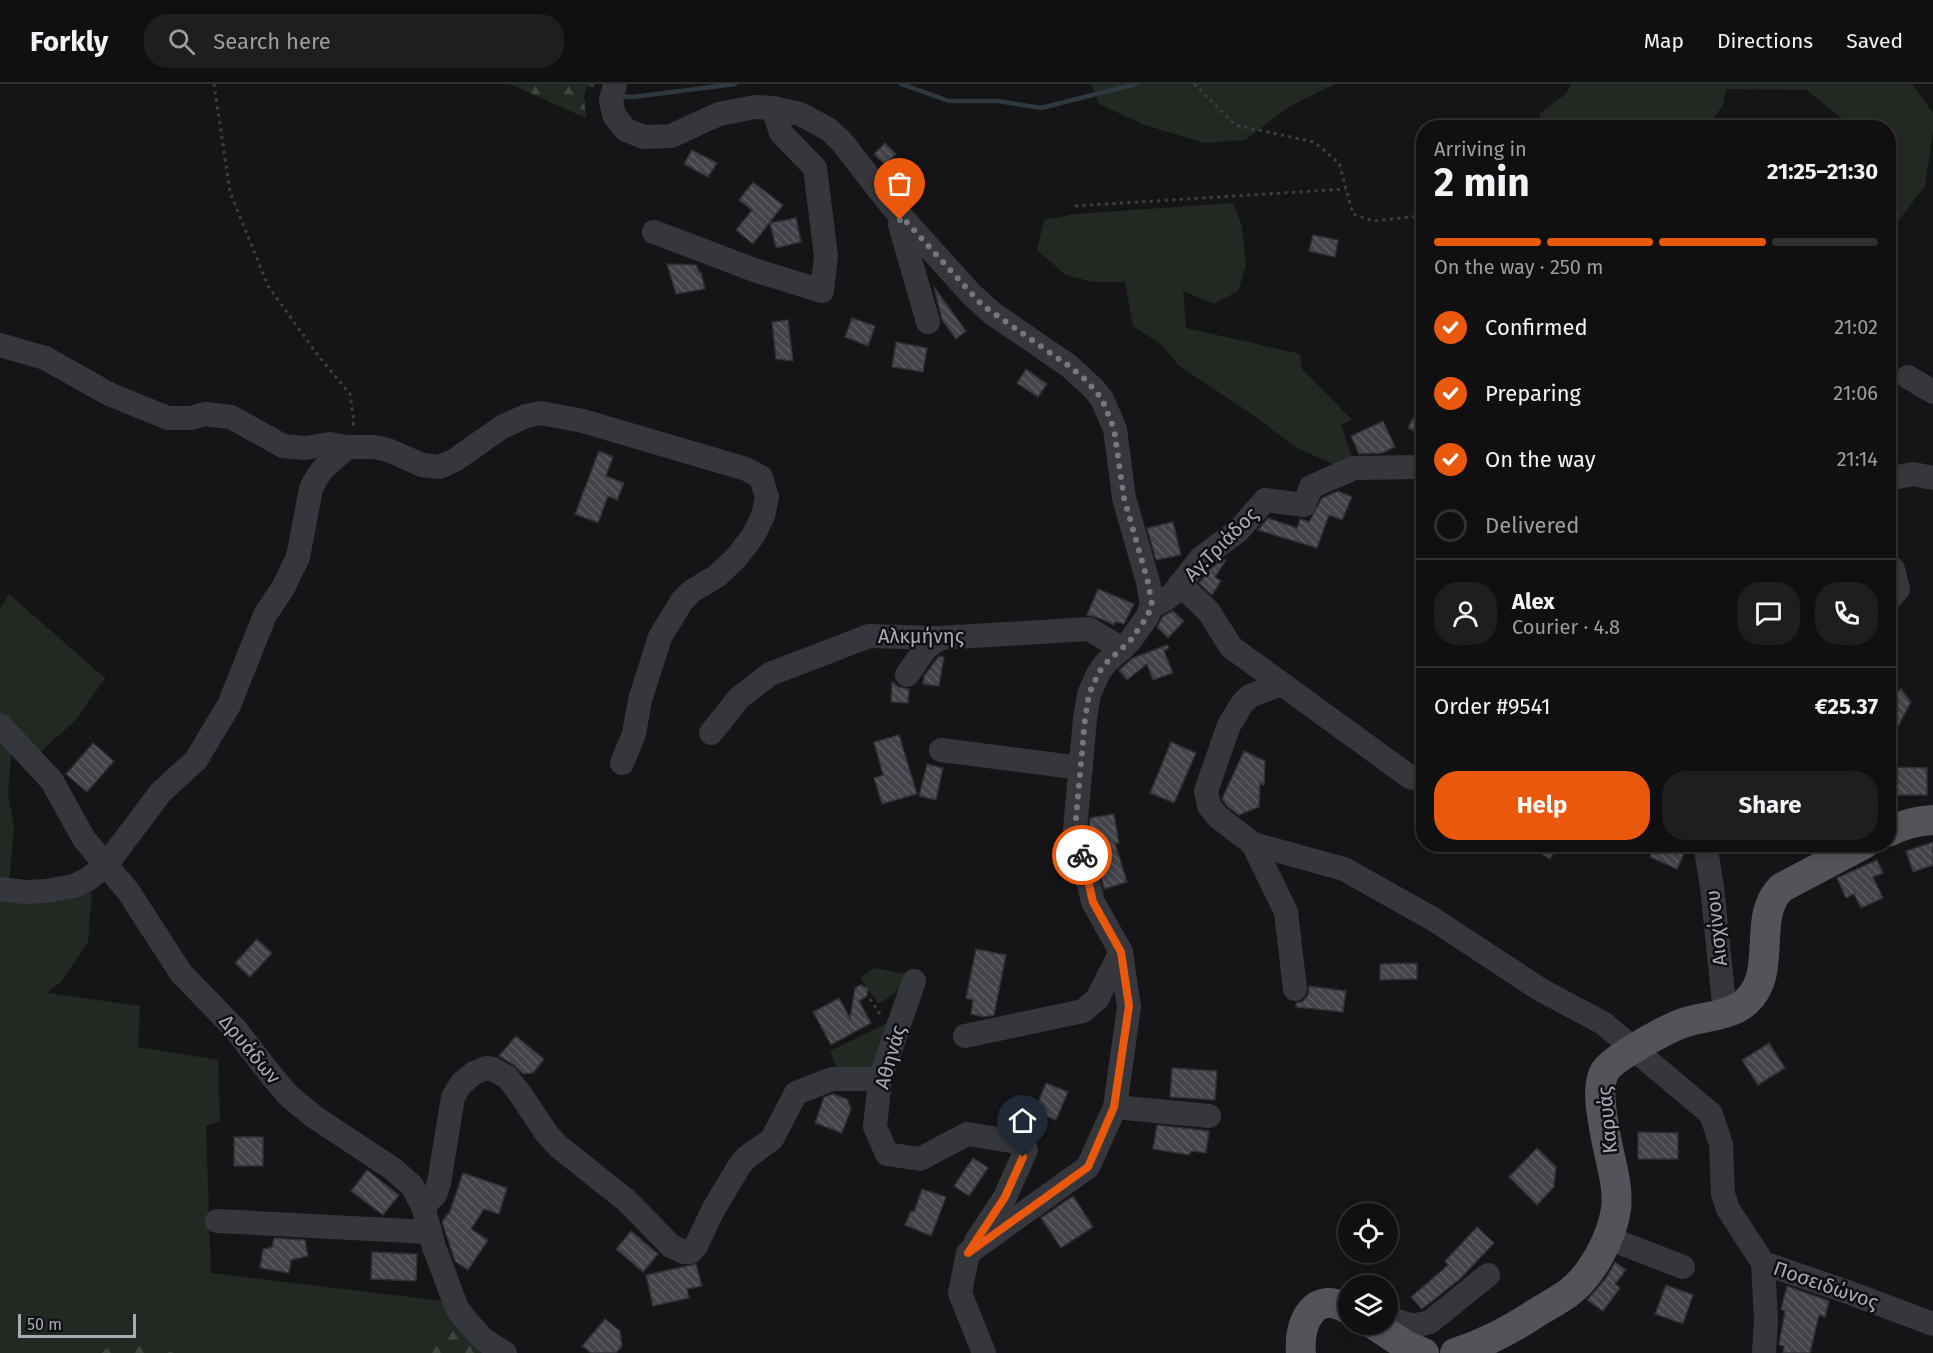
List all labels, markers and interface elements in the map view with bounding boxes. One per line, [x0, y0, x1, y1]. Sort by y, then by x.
search box [144, 14, 564, 68]
text: Forkly [30, 25, 108, 58]
icon: search [165, 25, 198, 58]
text: Search here [213, 28, 331, 55]
text: Map [1644, 28, 1684, 54]
text: Directions [1717, 28, 1813, 54]
text: Saved [1846, 28, 1903, 54]
text: Arriving in [1434, 137, 1527, 161]
pin [874, 158, 925, 220]
text: 21:25–21:30 [1767, 158, 1878, 185]
text: 2 min [1434, 160, 1530, 206]
icon: bag [883, 167, 916, 200]
text: On the way · 250 m [1434, 255, 1603, 279]
icon: check [1434, 311, 1467, 344]
text: Confirmed [1485, 314, 1588, 341]
text: 21:02 [1834, 315, 1878, 339]
icon: check [1434, 377, 1467, 410]
text: Preparing [1485, 380, 1581, 407]
text: 21:06 [1833, 381, 1878, 405]
icon: check [1434, 443, 1467, 476]
text: On the way [1485, 446, 1596, 473]
text: 21:14 [1837, 447, 1878, 471]
street label: Αγ.Τριάδος [1179, 502, 1263, 586]
text: Delivered [1485, 512, 1580, 539]
button: person [1434, 582, 1497, 645]
button: chat [1737, 582, 1800, 645]
button: phone [1815, 582, 1878, 645]
text: Alex [1512, 588, 1555, 615]
text: Courier · 4.8 [1512, 615, 1620, 639]
street label: Αλκμήνης [878, 624, 964, 648]
text: Order #9541 [1434, 693, 1550, 720]
text: €25.37 [1815, 693, 1878, 720]
button: Help [1434, 771, 1650, 840]
button: Share [1662, 771, 1878, 840]
courier [1052, 825, 1112, 885]
icon: bike [1066, 839, 1099, 872]
street label: Αισχίνου [1700, 889, 1732, 967]
street label: Δρυάδων [214, 1009, 286, 1089]
street label: Αθηνάς [869, 1022, 911, 1092]
street label: Καρυάς [1592, 1085, 1622, 1155]
pin [997, 1095, 1048, 1157]
icon: home [1006, 1104, 1039, 1137]
map controls [1338, 1203, 1398, 1335]
button: locate [1338, 1203, 1398, 1263]
street label: Ποσειδώνος [1770, 1256, 1882, 1314]
button: layers [1338, 1275, 1398, 1335]
scale bar [18, 1311, 136, 1338]
text: 50 m [27, 1315, 62, 1334]

